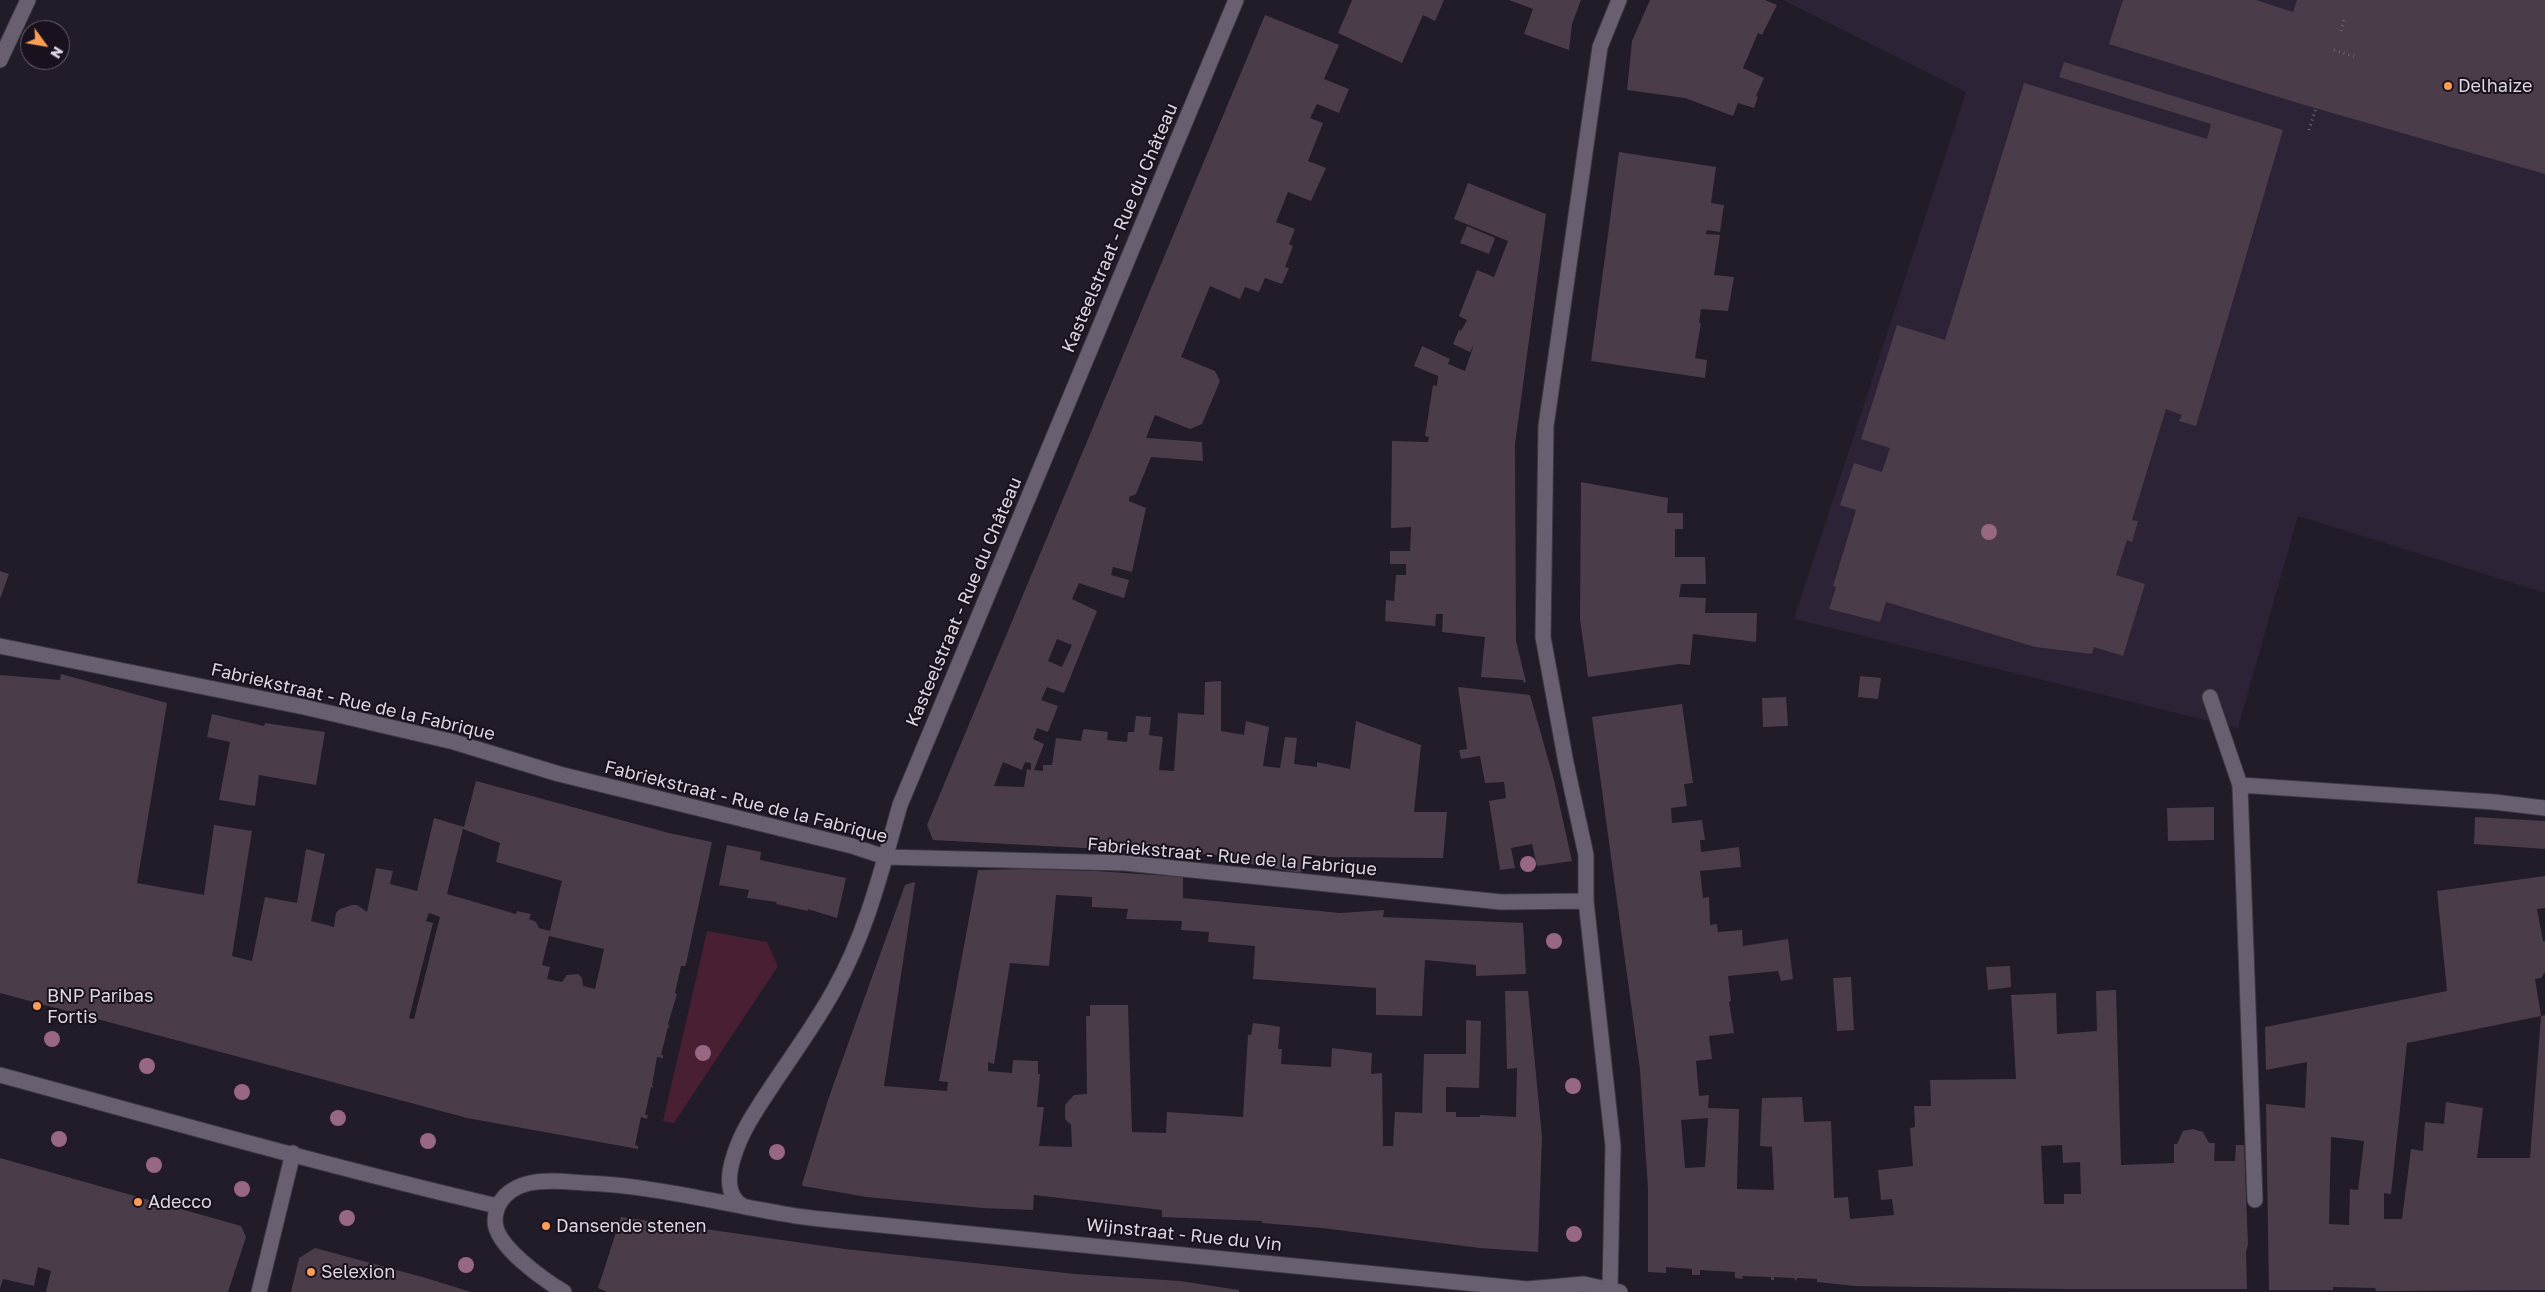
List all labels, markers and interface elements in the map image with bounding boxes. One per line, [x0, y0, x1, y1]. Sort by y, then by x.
north arrow [20, 20, 70, 70]
text: N [47, 44, 67, 62]
place label: Delhaize [2458, 75, 2532, 97]
marker: Delhaize [2442, 80, 2454, 92]
street label: Kasteelstraat - Rue du Château [1058, 100, 1182, 356]
street label: Kasteelstraat - Rue du Château [902, 474, 1026, 730]
street label: Fabriekstraat - Rue de la Fabrique [209, 659, 497, 745]
street label: Fabriekstraat - Rue de la Fabrique [602, 756, 890, 848]
street label: Fabriekstraat - Rue de la Fabrique [1086, 834, 1378, 880]
place label: BNP Paribas Fortis [47, 985, 153, 1028]
marker: BNP Paribas Fortis [31, 1000, 43, 1012]
place label: Adecco [148, 1191, 212, 1213]
marker: Adecco [132, 1196, 144, 1208]
street label: Wijnstraat - Rue du Vin [1085, 1214, 1283, 1256]
place label: Dansende stenen [556, 1215, 707, 1237]
marker: Dansende stenen [540, 1220, 552, 1232]
place label: Selexion [321, 1261, 395, 1283]
marker: Selexion [305, 1266, 317, 1278]

